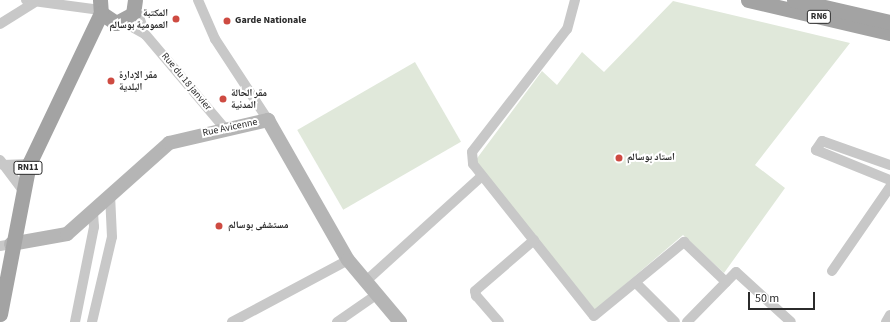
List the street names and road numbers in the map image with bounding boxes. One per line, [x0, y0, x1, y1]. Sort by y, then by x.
road number: RN6 [806, 10, 832, 24]
street label: Rue du 18 janvier [158, 51, 214, 113]
street label: Rue Avicenne [201, 116, 259, 140]
road number: RN11 [13, 161, 43, 175]

